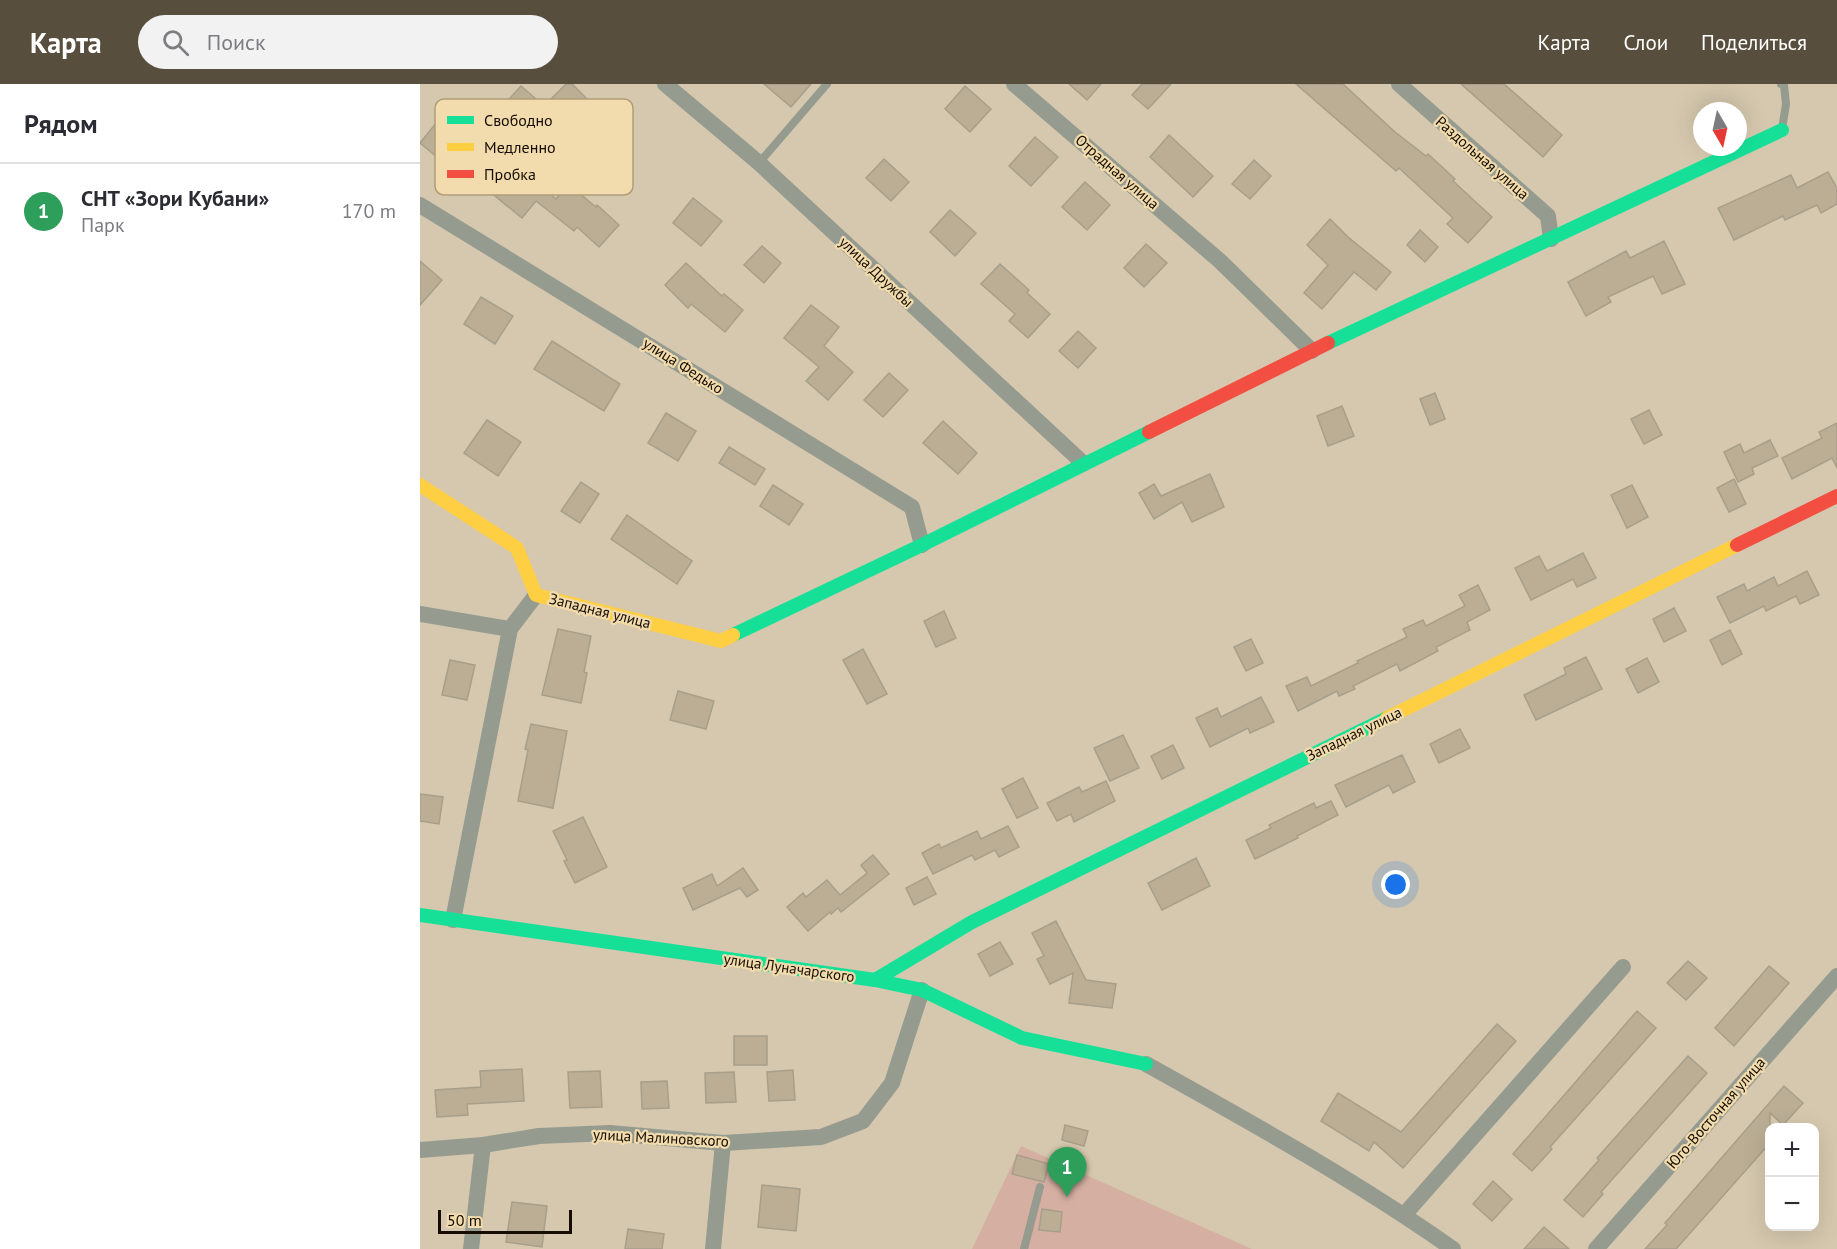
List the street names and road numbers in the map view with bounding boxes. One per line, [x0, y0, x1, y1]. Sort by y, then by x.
street label: Раздольная улица [1432, 112, 1533, 203]
street label: Отрадная улица [1072, 130, 1163, 213]
street label: улица Дружбы [835, 232, 917, 311]
street label: улица Федько [640, 333, 727, 398]
street label: Западная улица [547, 589, 653, 632]
street label: Западная улица [1303, 702, 1405, 765]
street label: улица Луначарского [722, 949, 856, 986]
street label: Юго-Восточная улица [1662, 1053, 1769, 1172]
street label: улица Малиновского [593, 1124, 729, 1151]

